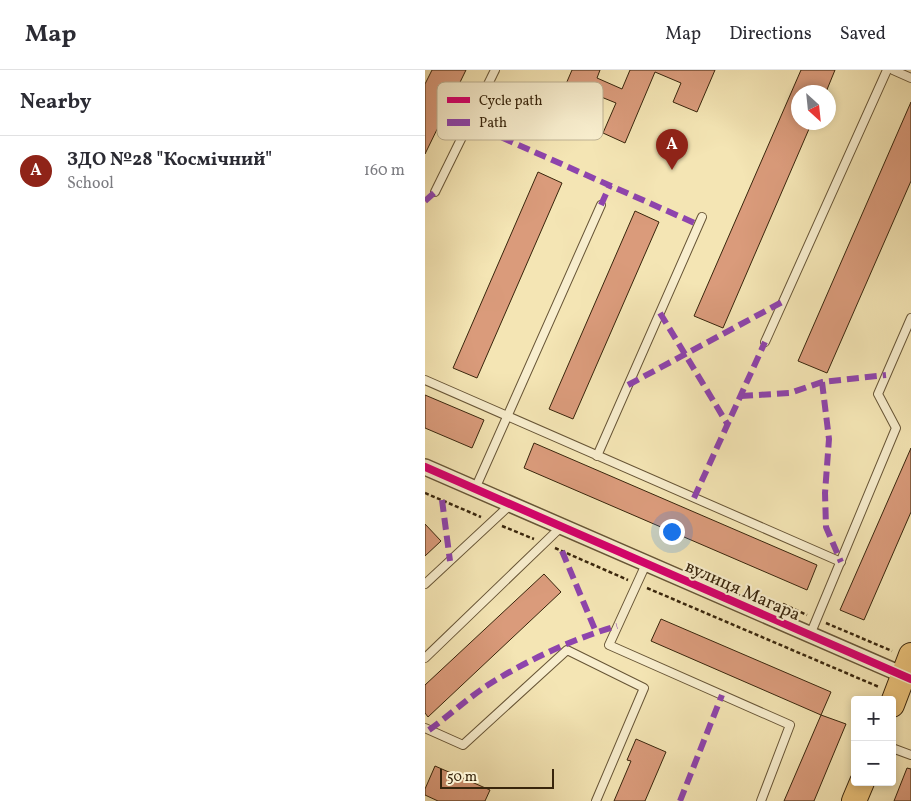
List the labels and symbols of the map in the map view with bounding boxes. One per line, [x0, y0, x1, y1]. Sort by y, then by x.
legend [437, 82, 603, 140]
north arrow [791, 85, 836, 130]
text: Cycle path [479, 92, 543, 111]
text: Path [479, 114, 507, 133]
pin: A [656, 129, 688, 170]
your location [659, 519, 685, 545]
street label: вулиця Магара [681, 555, 804, 628]
scale bar [440, 766, 554, 789]

